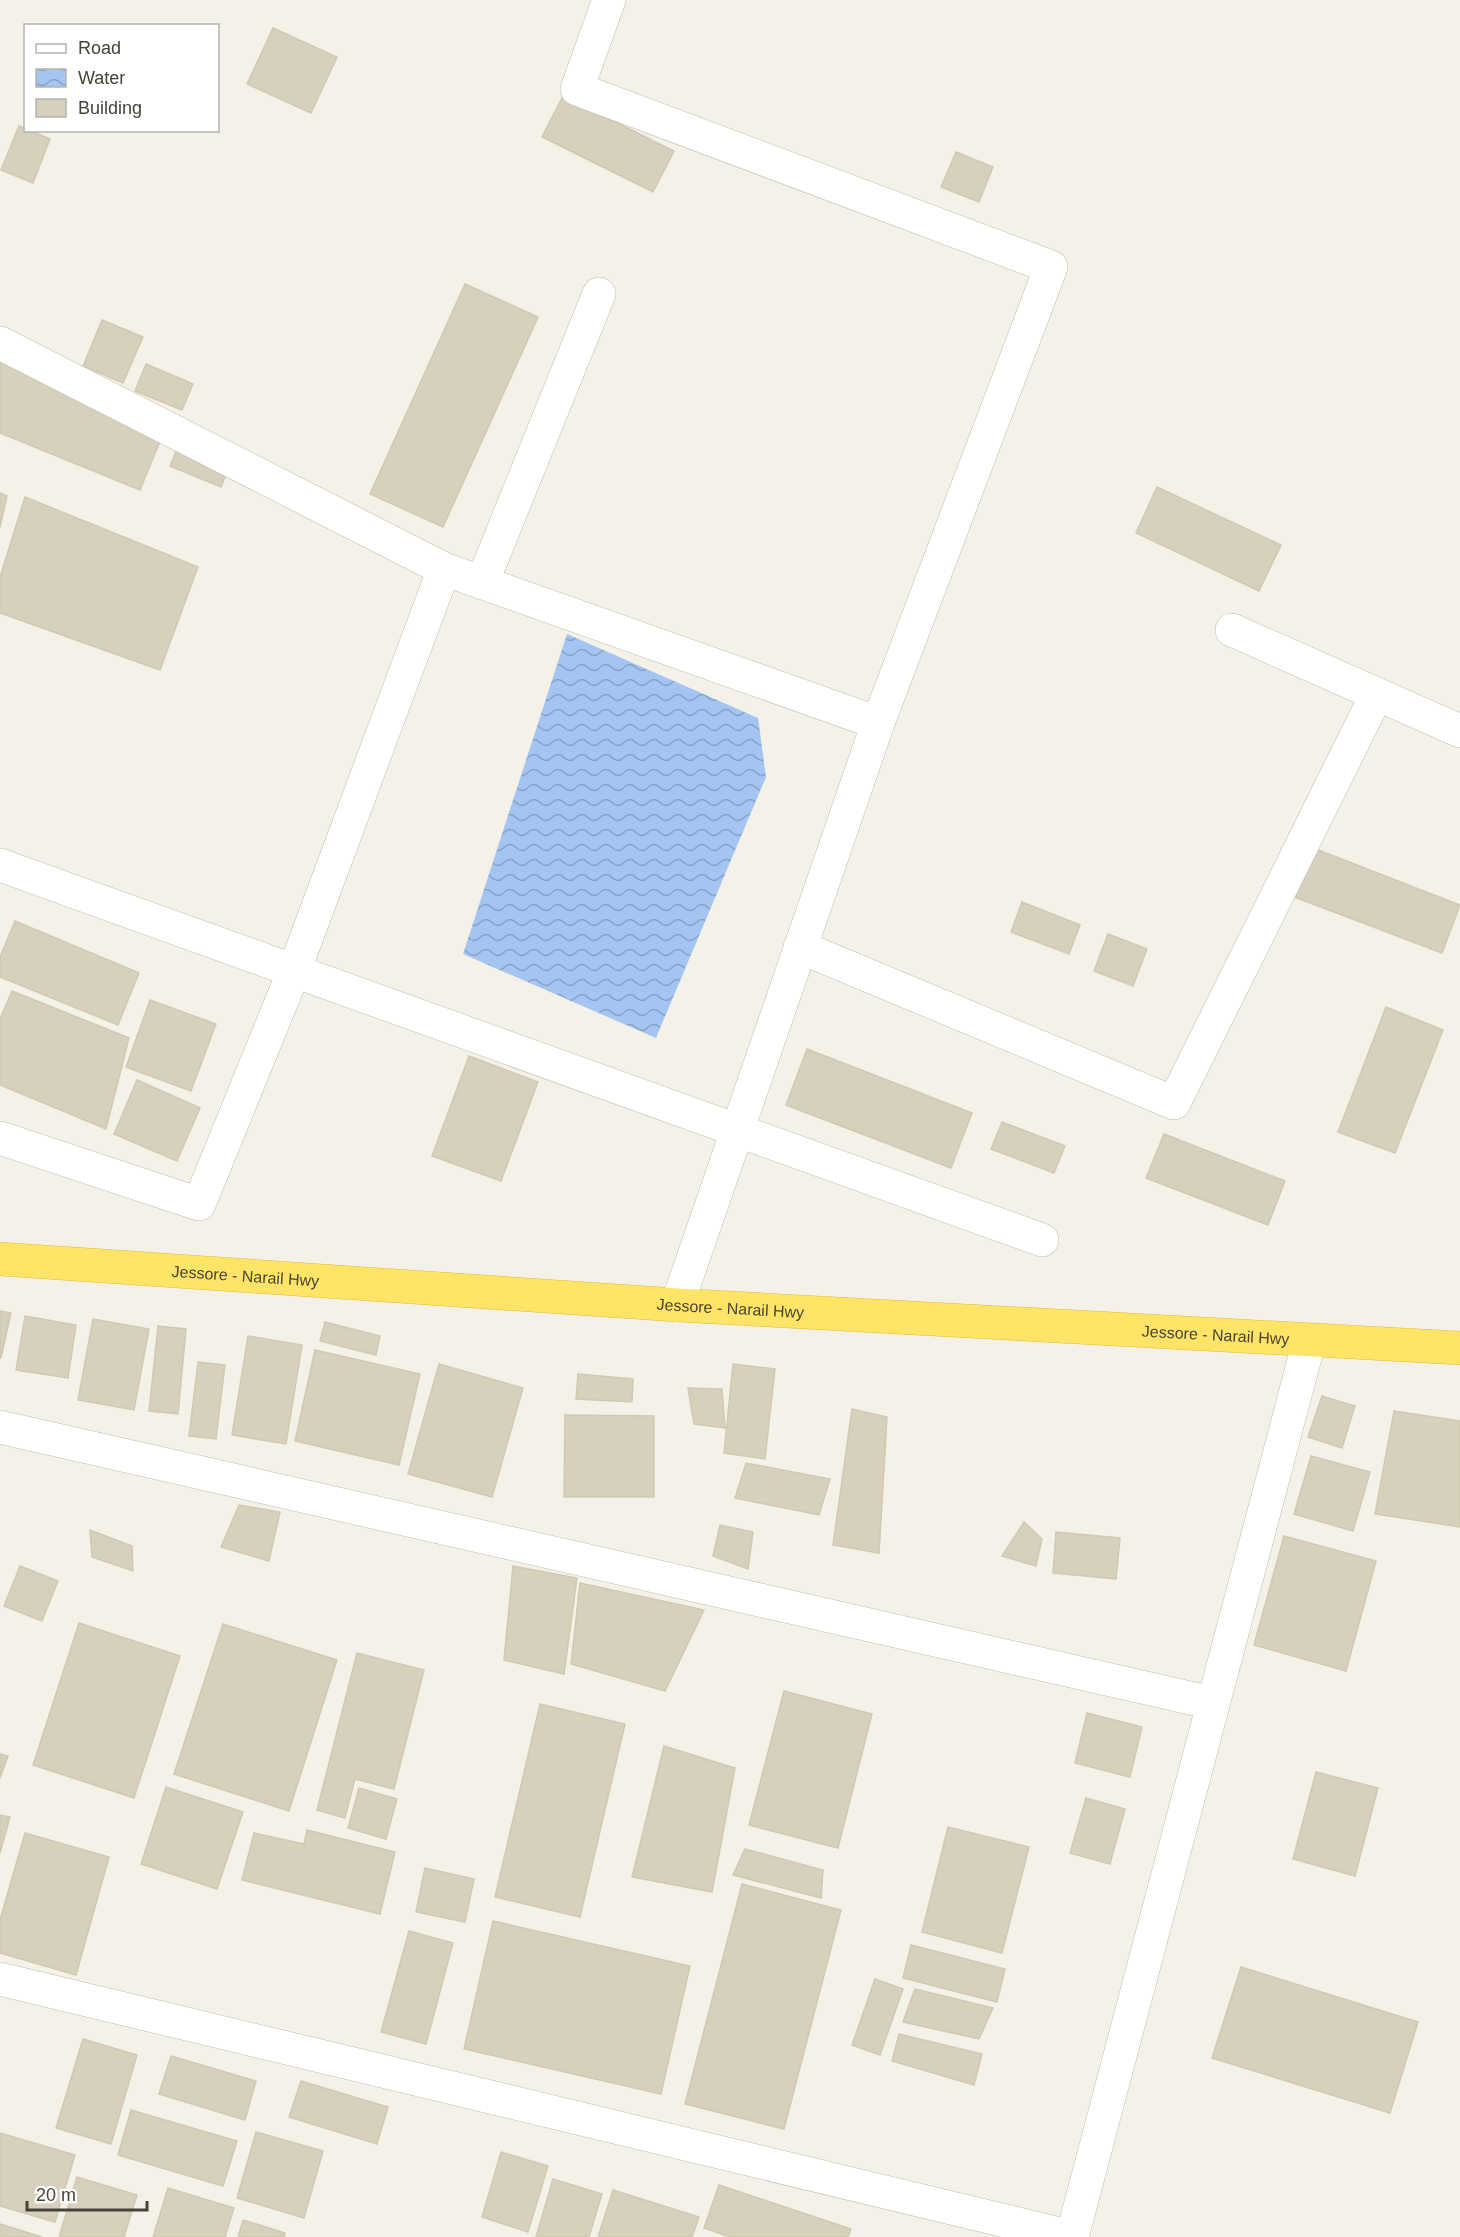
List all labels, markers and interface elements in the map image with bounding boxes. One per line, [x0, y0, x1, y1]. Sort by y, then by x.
legend [24, 24, 219, 132]
text: Road [78, 38, 121, 58]
text: Water [78, 68, 125, 88]
text: Building [78, 98, 142, 118]
street label: Jessore - Narail Hwy [171, 1262, 320, 1289]
street label: Jessore - Narail Hwy [656, 1295, 805, 1320]
street label: Jessore - Narail Hwy [1141, 1322, 1290, 1347]
scale bar [27, 2174, 147, 2212]
text: 20 m [36, 2185, 76, 2205]

